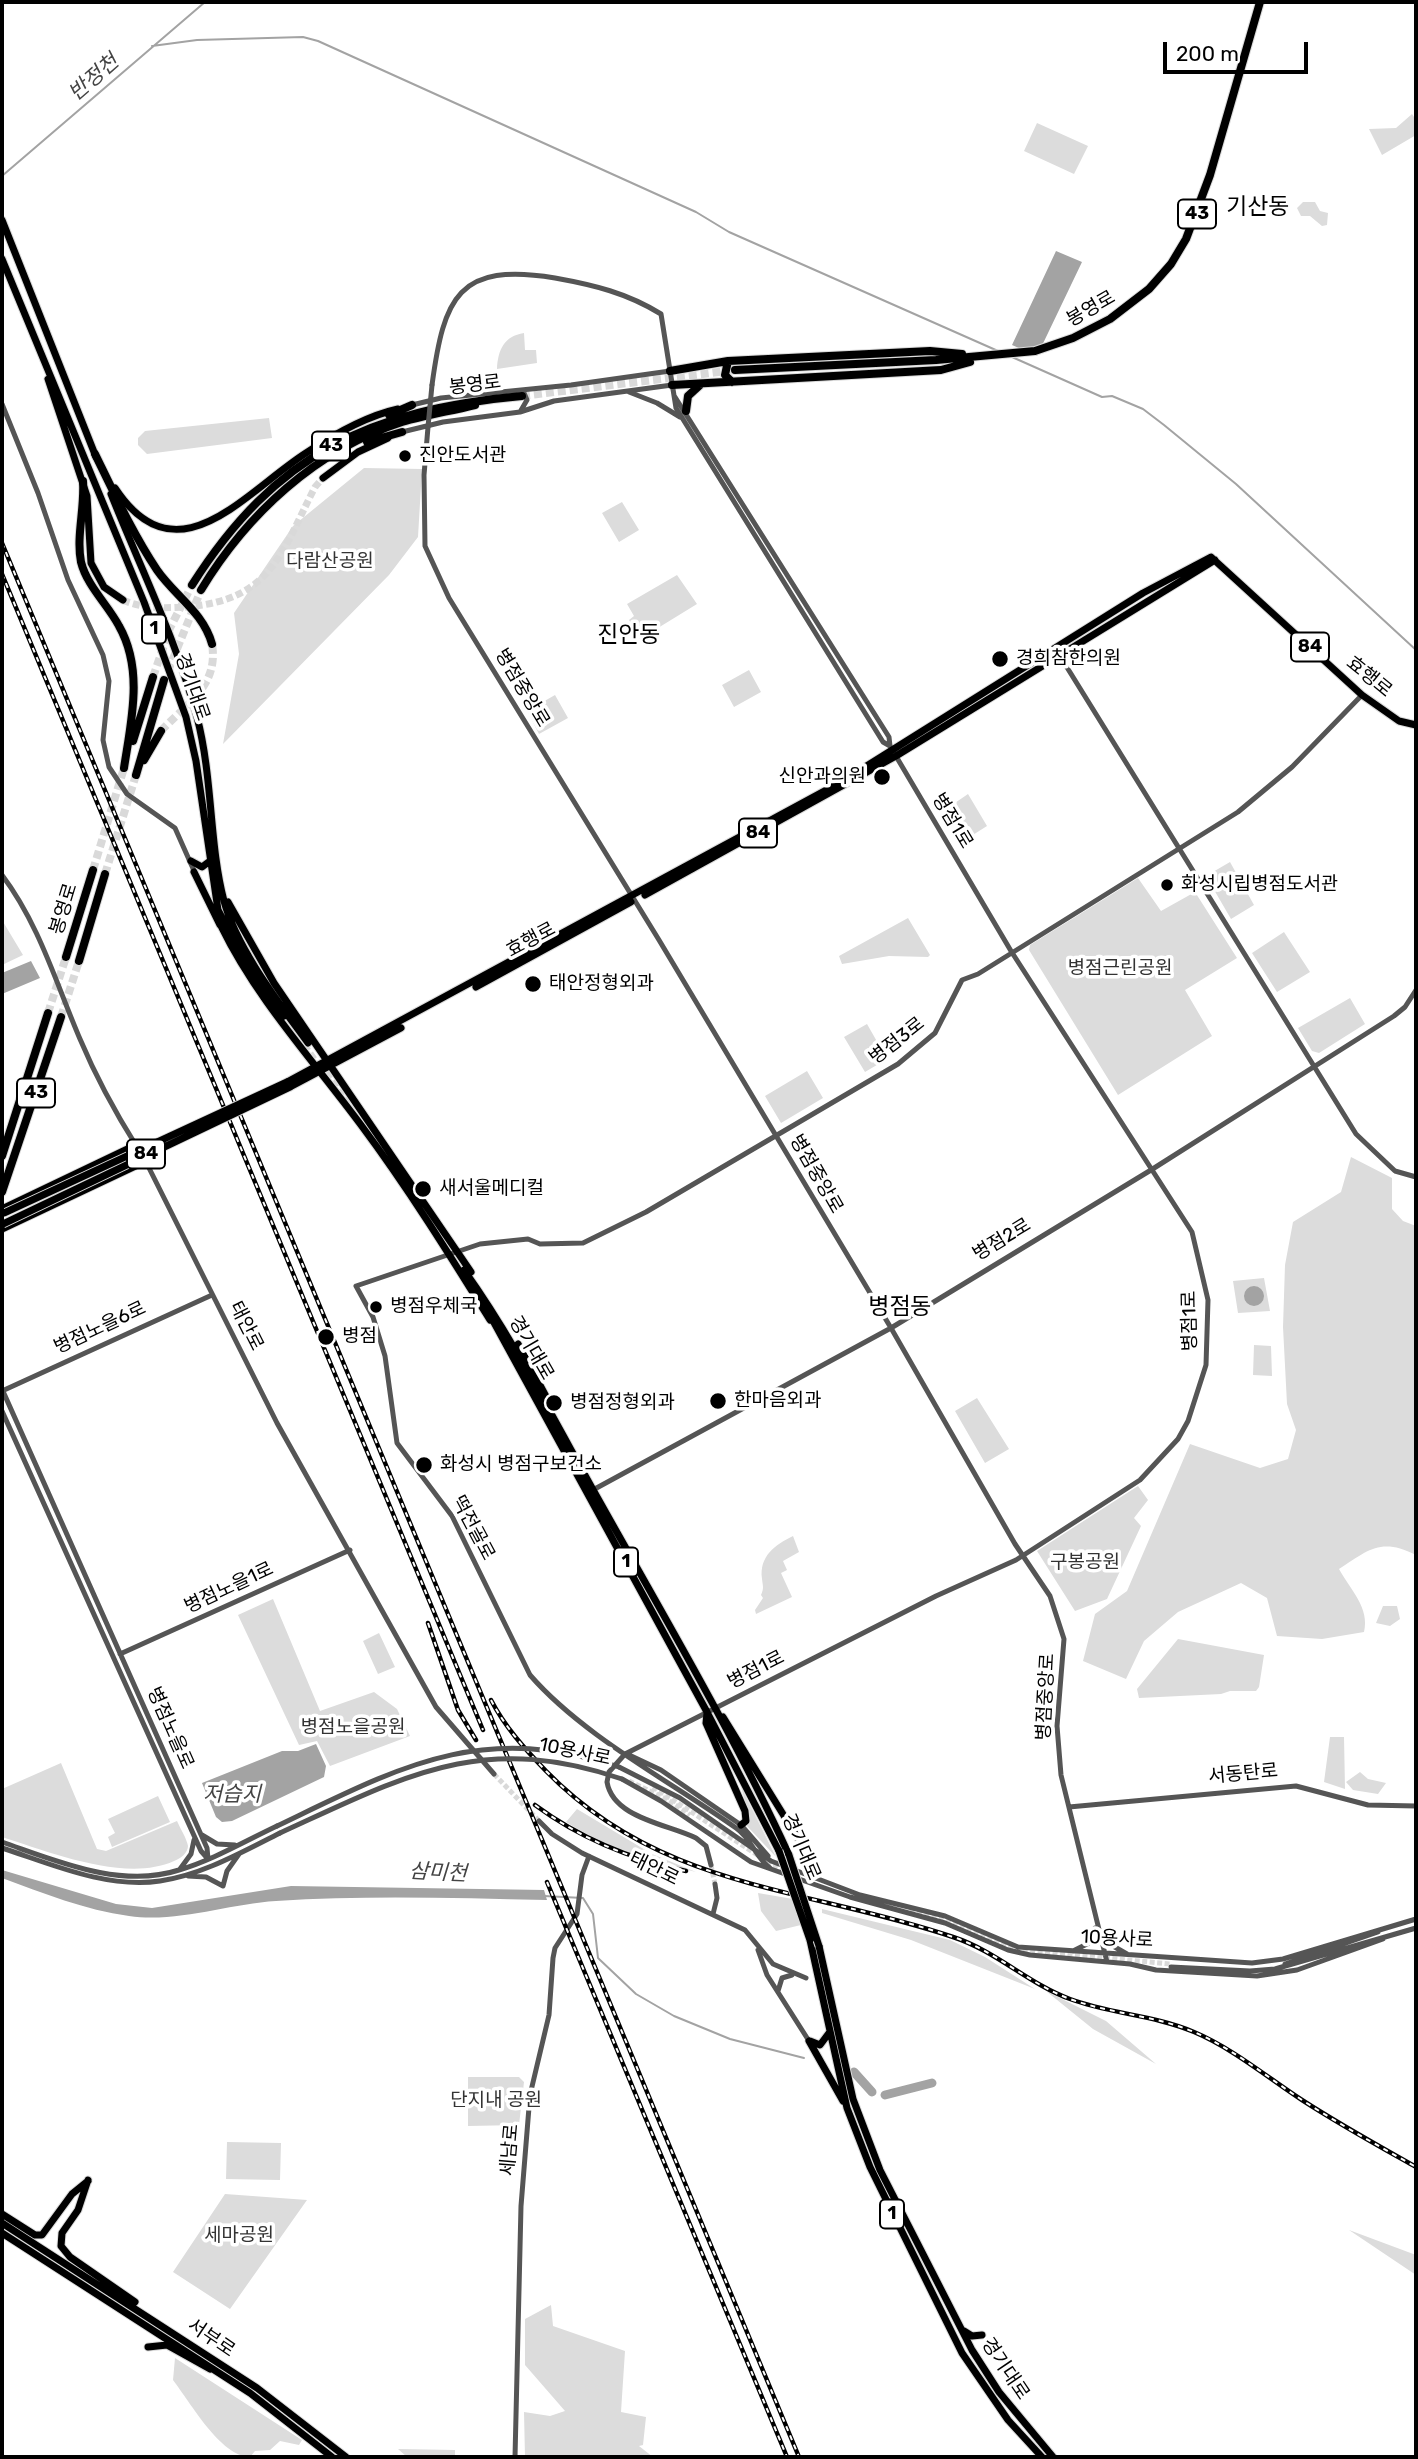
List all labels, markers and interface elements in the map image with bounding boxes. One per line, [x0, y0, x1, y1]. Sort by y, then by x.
scale bar [1166, 28, 1311, 72]
text: 200 m [1176, 41, 1239, 66]
water label: 반정천 [64, 49, 124, 107]
district label: 기산동 [1226, 193, 1290, 221]
road number: 43 [1178, 200, 1216, 229]
street label: 봉영로 [1063, 286, 1119, 332]
street label: 봉영로 [448, 370, 502, 400]
road number: 43 [312, 432, 350, 461]
place label: 진안도서관 [419, 445, 506, 467]
marker: 진안도서관 [397, 448, 413, 464]
park label: 다람산공원 [286, 551, 374, 573]
road number: 1 [142, 614, 166, 644]
district label: 진안동 [597, 621, 661, 649]
road number: 84 [1291, 632, 1329, 662]
street label: 병점중앙로 [490, 645, 554, 731]
place label: 경희참한의원 [1016, 648, 1121, 670]
marker: 경희참한의원 [990, 649, 1010, 669]
street label: 경기대로 [170, 650, 214, 724]
street label: 효행로 [1341, 652, 1397, 702]
place label: 신안과의원 [779, 766, 866, 788]
marker: 신안과의원 [872, 767, 892, 787]
street label: 병점1로 [927, 789, 977, 853]
road number: 84 [739, 818, 777, 848]
place label: 화성시립병점도서관 [1181, 874, 1338, 896]
marker: 화성시립병점도서관 [1159, 877, 1175, 893]
street label: 봉영로 [45, 881, 83, 937]
street label: 효행로 [502, 918, 560, 962]
park label: 병점근린공원 [1068, 958, 1172, 980]
place label: 태안정형외과 [549, 973, 654, 995]
marker: 태안정형외과 [523, 974, 543, 994]
street label: 병점3로 [865, 1012, 929, 1070]
road number: 43 [17, 1078, 55, 1108]
street label: 병점중앙로 [784, 1130, 848, 1218]
road number: 84 [127, 1140, 165, 1168]
place label: 새서울메디컬 [439, 1178, 544, 1200]
marker: 새서울메디컬 [413, 1179, 433, 1199]
street label: 병점2로 [969, 1214, 1035, 1266]
street label: 병점1로 [1178, 1291, 1202, 1351]
district label: 병점동 [868, 1293, 932, 1321]
place label: 병점우체국 [390, 1296, 477, 1318]
street label: 병점노을6로 [50, 1297, 150, 1359]
street label: 태안로 [224, 1297, 268, 1355]
marker: 병점우체국 [368, 1299, 384, 1315]
street label: 경기대로 [504, 1312, 558, 1384]
place label: 병점 [342, 1326, 377, 1348]
marker: 병점 [316, 1327, 336, 1347]
place label: 한마음외과 [734, 1390, 821, 1412]
marker: 한마음외과 [708, 1391, 728, 1411]
place label: 병점정형외과 [570, 1392, 675, 1414]
marker: 병점정형외과 [544, 1393, 564, 1413]
place label: 화성시 병점구보건소 [440, 1454, 602, 1476]
marker: 화성시 병점구보건소 [414, 1455, 434, 1475]
street label: 떡전골로 [447, 1492, 499, 1564]
road number: 1 [614, 1548, 638, 1576]
park label: 구봉공원 [1050, 1552, 1120, 1574]
street label: 병점노을1로 [181, 1557, 277, 1619]
street label: 병점1로 [724, 1646, 788, 1694]
street label: 병점중앙로 [1032, 1653, 1060, 1741]
street label: 병점노을로 [142, 1683, 198, 1773]
park label: 병점노을공원 [301, 1717, 405, 1739]
street label: 10용사로 [537, 1733, 613, 1771]
street label: 서동탄로 [1207, 1760, 1279, 1788]
water label: 저습지 [203, 1782, 261, 1808]
street label: 경기대로 [777, 1810, 825, 1884]
street label: 태안로 [625, 1847, 683, 1891]
water label: 삼미천 [408, 1859, 468, 1887]
street label: 10용사로 [1080, 1926, 1154, 1952]
park label: 단지내 공원 [450, 2090, 542, 2112]
street label: 세남로 [496, 2123, 524, 2177]
road number: 1 [880, 2200, 904, 2228]
park label: 세마공원 [204, 2225, 274, 2247]
street label: 서부로 [183, 2314, 239, 2362]
street label: 경기대로 [976, 2334, 1034, 2404]

